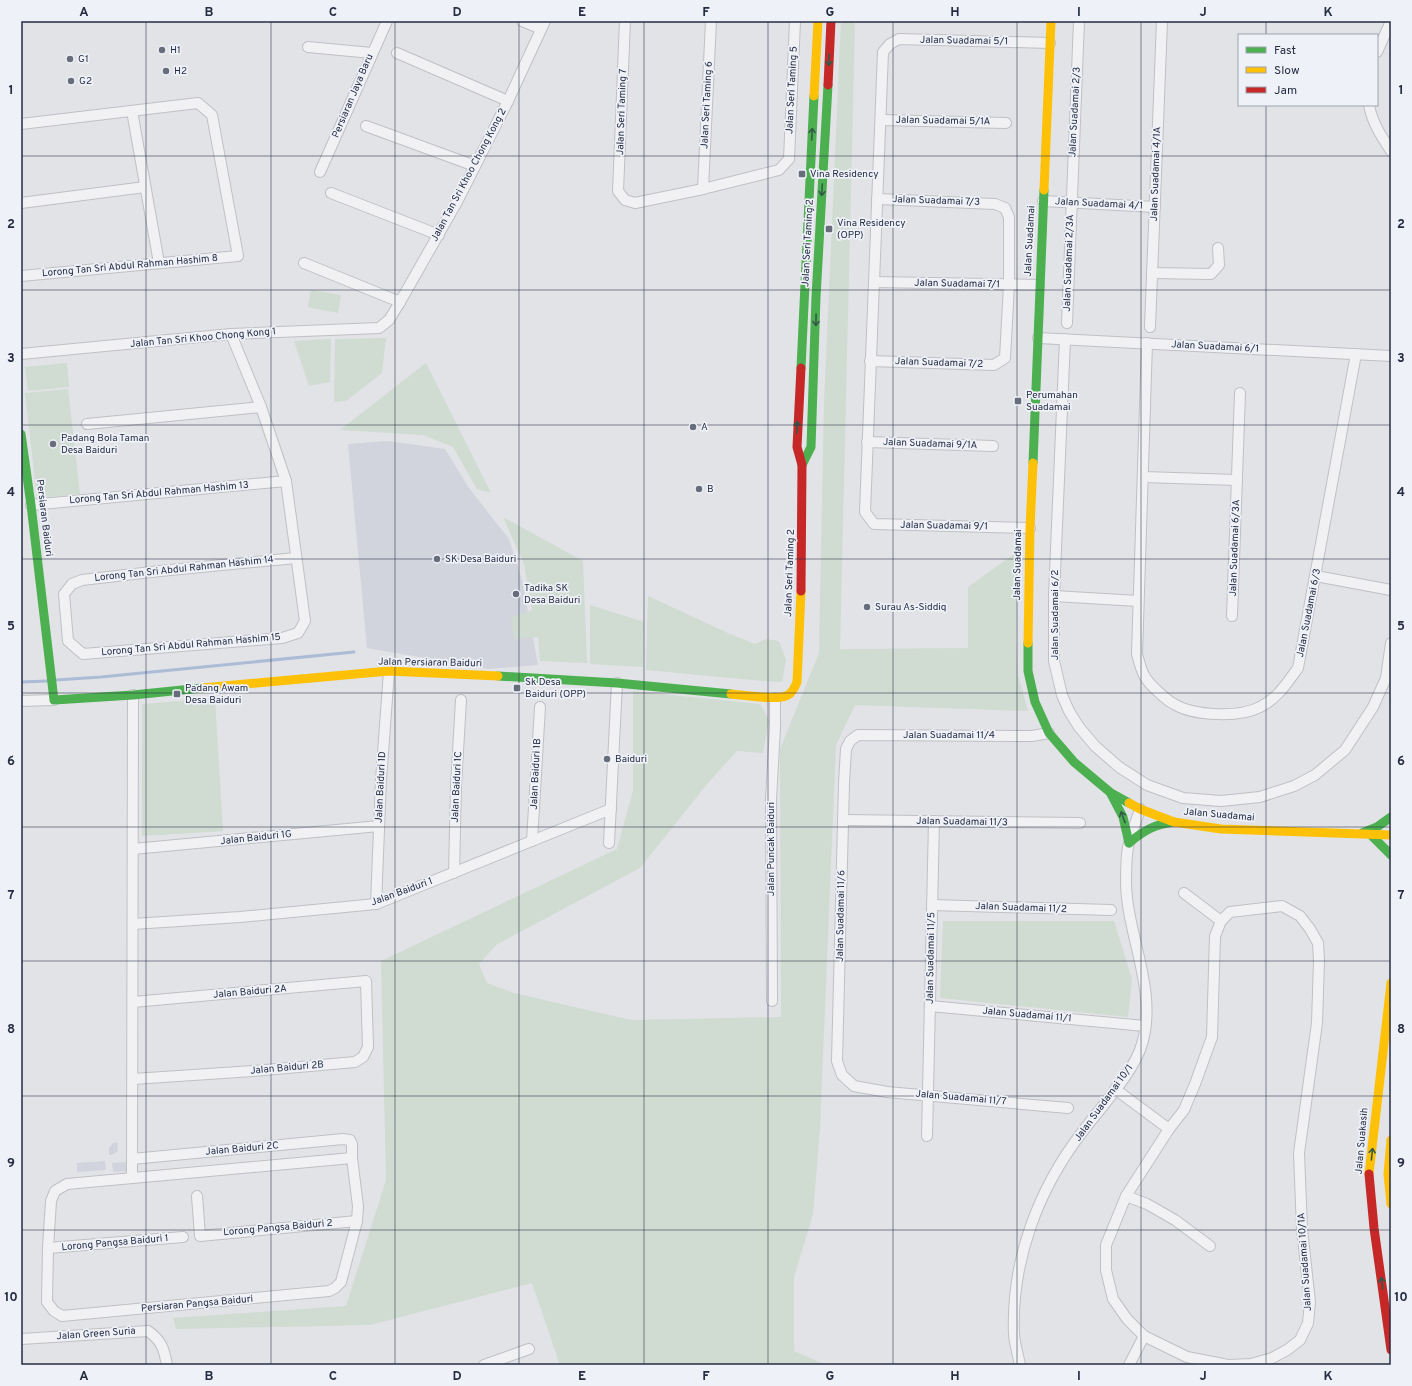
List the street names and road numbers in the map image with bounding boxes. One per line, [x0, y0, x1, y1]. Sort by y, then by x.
street label: Jalan Suadamai 5/1 [920, 34, 1008, 48]
street label: Jalan Seri Taming 5 [783, 46, 801, 134]
street label: Persiaran Jaya Baru [329, 52, 377, 140]
street label: Jalan Seri Taming 6 [698, 61, 716, 149]
street label: Jalan Suadamai 2/3 [1066, 66, 1084, 158]
street label: Jalan Seri Taming 7 [614, 69, 630, 155]
street label: Jalan Tan Sri Khoo Chong Kong 2 [428, 106, 510, 244]
street label: Jalan Suadamai 5/1A [895, 114, 991, 128]
street label: Jalan Suadamai 4/1A [1148, 126, 1164, 222]
street label: Jalan Suadamai 7/3 [892, 193, 980, 209]
street label: Jalan Suadamai 4/1 [1055, 195, 1143, 213]
street label: Jalan Seri Taming 2 [799, 199, 817, 287]
street label: Jalan Suadamai [1022, 205, 1038, 277]
street label: Jalan Suadamai 2/3A [1061, 214, 1077, 312]
street label: Lorong Tan Sri Abdul Rahman Hashim 8 [42, 252, 218, 280]
street label: Jalan Suadamai 7/1 [914, 277, 1000, 291]
street label: Jalan Tan Sri Khoo Chong Kong 1 [129, 325, 277, 351]
street label: Jalan Suadamai 6/1 [1171, 338, 1259, 356]
street label: Jalan Suadamai 7/2 [895, 355, 983, 371]
street label: Jalan Suadamai 9/1A [883, 436, 978, 452]
street label: Persiaran Baiduri [33, 479, 55, 557]
street label: Lorong Tan Sri Abdul Rahman Hashim 13 [69, 479, 249, 507]
street label: Jalan Suadamai 6/3A [1227, 499, 1243, 597]
street label: Jalan Suadamai 9/1 [900, 519, 988, 533]
street label: Jalan Seri Taming 2 [782, 529, 798, 617]
street label: Jalan Suadamai [1011, 529, 1025, 601]
street label: Lorong Tan Sri Abdul Rahman Hashim 14 [94, 553, 274, 585]
street label: Jalan Suadamai 6/3 [1294, 567, 1324, 659]
street label: Jalan Suadamai 6/2 [1049, 570, 1062, 660]
street label: Lorong Tan Sri Abdul Rahman Hashim 15 [101, 631, 281, 659]
street label: Jalan Persiaran Baiduri [378, 656, 482, 670]
street label: Jalan Suadamai 11/4 [903, 729, 995, 742]
street label: Jalan Baiduri 1B [528, 738, 544, 810]
street label: Jalan Baiduri 1D [373, 751, 389, 823]
street label: Jalan Baiduri 1C [449, 751, 465, 823]
street label: Jalan Puncak Baiduri [765, 802, 778, 896]
street label: Jalan Suadamai [1183, 805, 1255, 825]
street label: Jalan Suadamai 11/3 [916, 815, 1008, 829]
street label: Jalan Baiduri 1G [220, 828, 293, 848]
street label: Jalan Suadamai 11/6 [834, 870, 848, 962]
street label: Jalan Baiduri 1 [369, 875, 435, 909]
street label: Jalan Suadamai 11/2 [975, 900, 1067, 916]
street label: Jalan Suadamai 11/5 [924, 912, 938, 1004]
street label: Jalan Baiduri 2A [213, 982, 288, 1002]
street label: Jalan Suadamai 11/1 [982, 1005, 1072, 1025]
street label: Jalan Baiduri 2B [250, 1058, 324, 1078]
street label: Jalan Suadamai 10/1 [1072, 1062, 1136, 1144]
street label: Jalan Suadamai 11/7 [915, 1088, 1007, 1108]
street label: Jalan Suakasih [1353, 1107, 1371, 1175]
street label: Jalan Baiduri 2C [205, 1139, 279, 1159]
street label: Jalan Suadamai 10/1A [1295, 1212, 1315, 1312]
street label: Lorong Pangsa Baiduri 2 [223, 1217, 333, 1239]
street label: Lorong Pangsa Baiduri 1 [61, 1232, 169, 1254]
street label: Persiaran Pangsa Baiduri [140, 1293, 254, 1315]
street label: Jalan Green Suria [56, 1325, 136, 1343]

